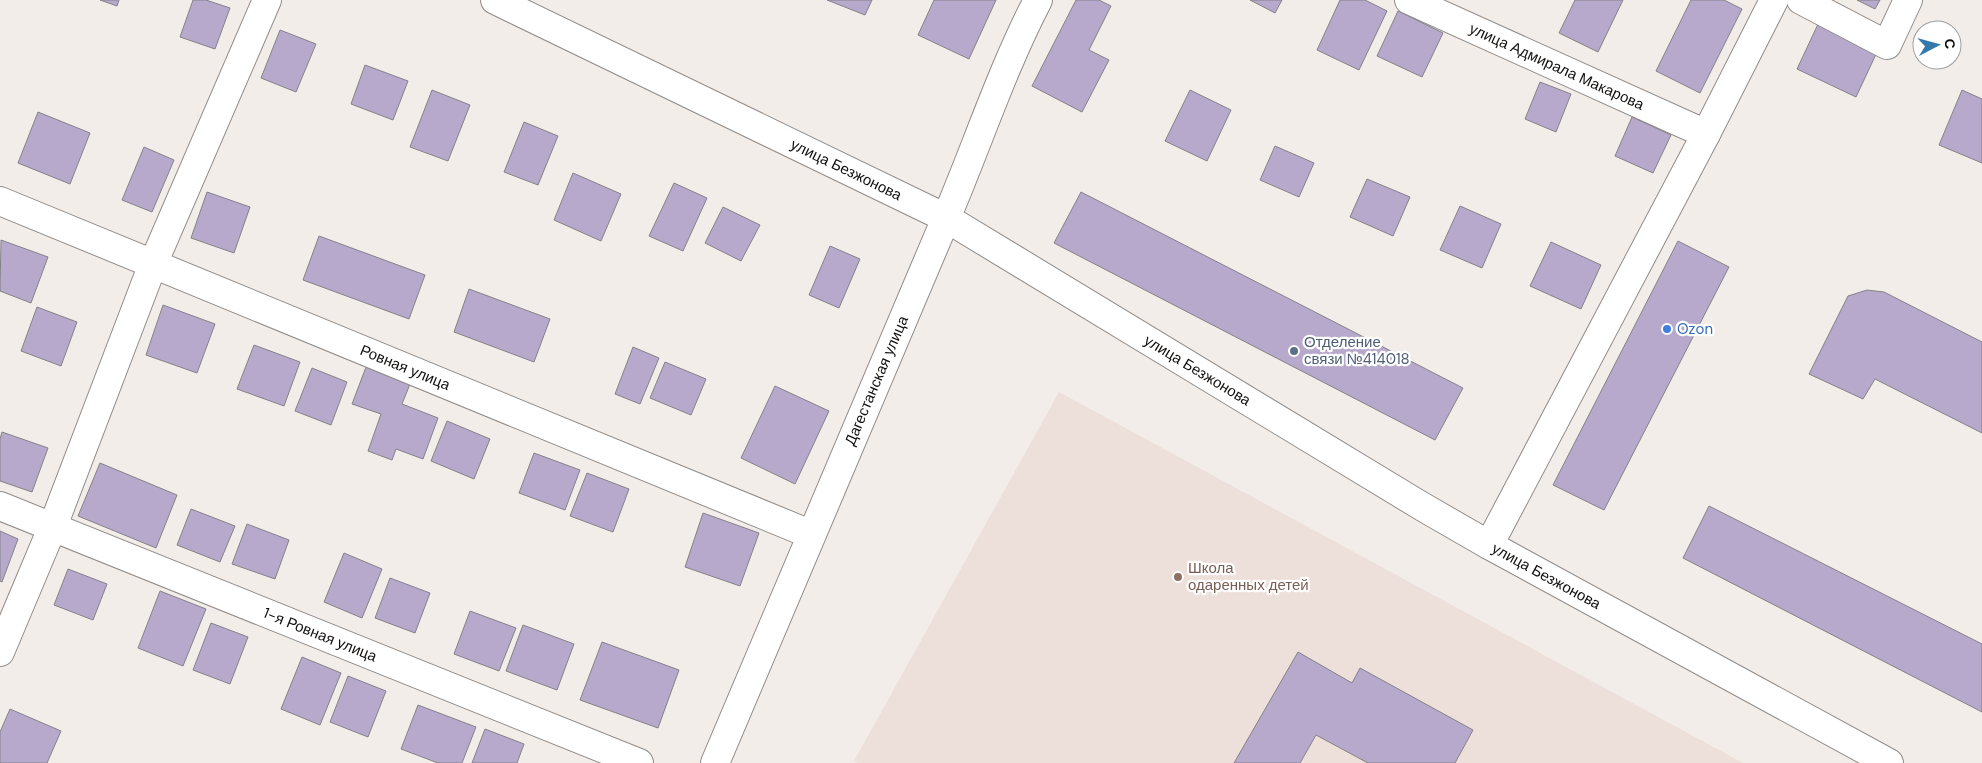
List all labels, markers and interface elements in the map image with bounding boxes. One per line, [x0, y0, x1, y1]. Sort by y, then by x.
street label: улица Адмирала Макарова [1466, 19, 1648, 115]
north arrow [1912, 20, 1962, 70]
text: С [1940, 38, 1959, 50]
street label: улица Безжонова [787, 134, 906, 205]
street label: Дагестанская улица [840, 312, 913, 448]
place label: Ozon [1677, 319, 1713, 339]
marker: Ozon [1661, 323, 1673, 335]
street label: улица Безжонова [1141, 330, 1255, 411]
place label: Отделение связи №414018 [1304, 332, 1410, 369]
street label: Ровная улица [357, 340, 454, 395]
marker: Отделение связи №414018 [1288, 345, 1300, 357]
street label: улица Безжонова [1488, 538, 1605, 614]
place label: Школа одаренных детей [1188, 558, 1309, 595]
marker: Школа одаренных детей [1172, 571, 1184, 583]
street label: 1-я Ровная улица [260, 603, 380, 667]

